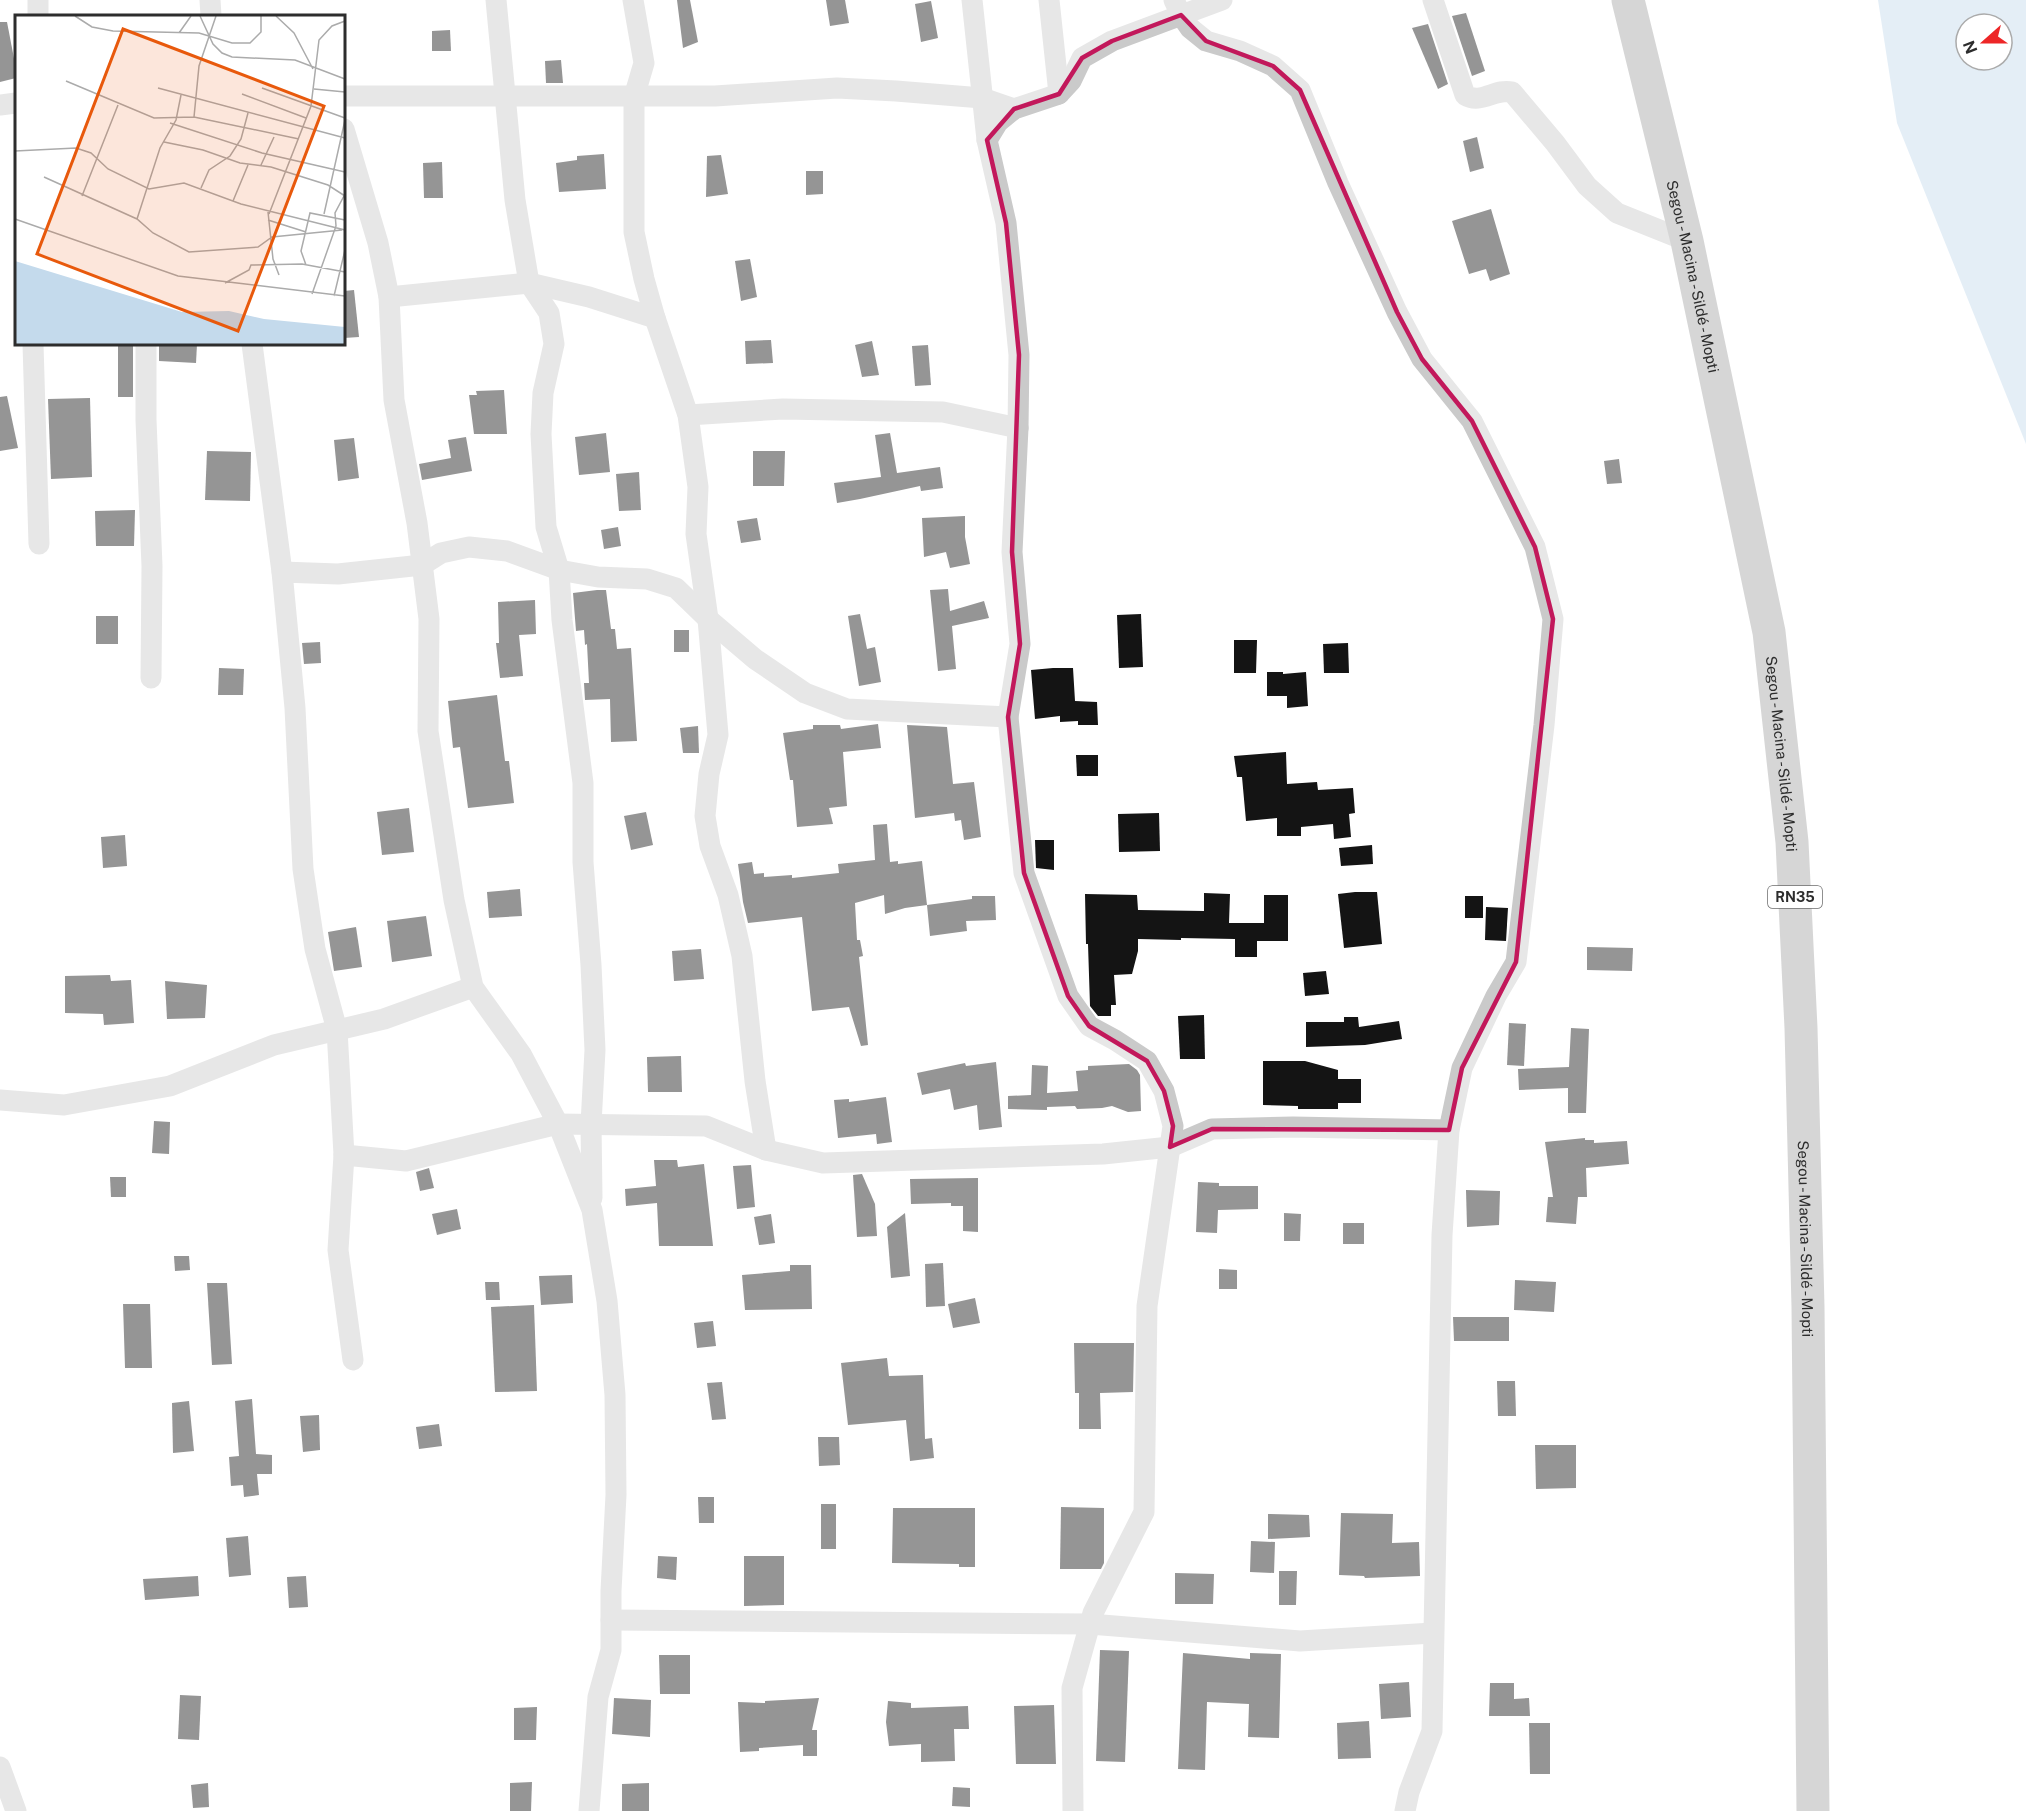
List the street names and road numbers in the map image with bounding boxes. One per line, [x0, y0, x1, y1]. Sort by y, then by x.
street label: Segou - Macina - Sildé - Mopti [1664, 178, 1723, 374]
street label: Segou - Macina - Sildé - Mopti [1763, 655, 1801, 852]
road number: RN35 [1768, 886, 1822, 908]
street label: Segou - Macina - Sildé - Mopti [1795, 1140, 1817, 1337]

